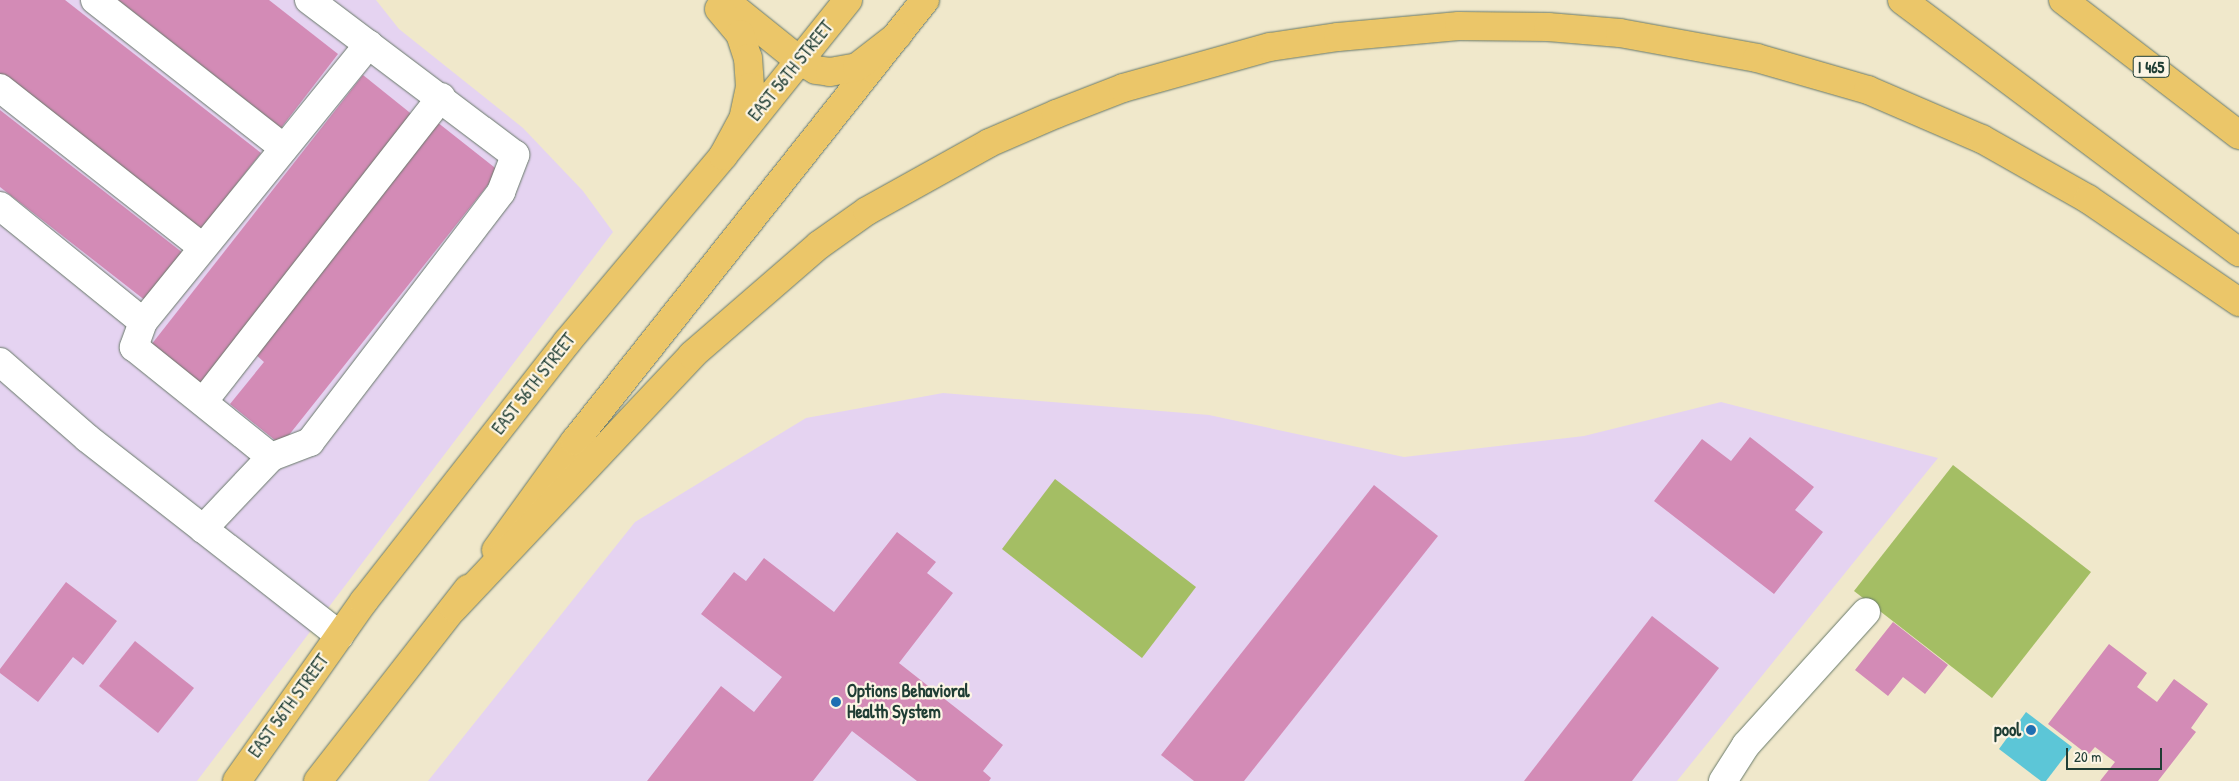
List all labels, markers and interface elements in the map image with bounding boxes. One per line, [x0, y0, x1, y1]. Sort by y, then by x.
street label: EAST 56TH STREET [744, 17, 838, 125]
road number: I 465 [2132, 54, 2170, 80]
street label: EAST 56TH STREET [488, 329, 580, 439]
street label: EAST 56TH STREET [244, 650, 334, 762]
place label: Options Behavioral Health System [847, 681, 970, 724]
marker: Options Behavioral Health System [829, 695, 843, 709]
place label: pool [1994, 719, 2021, 741]
marker: pool [2025, 724, 2037, 736]
scale bar [2069, 738, 2165, 770]
text: 20 m [2074, 746, 2101, 767]

